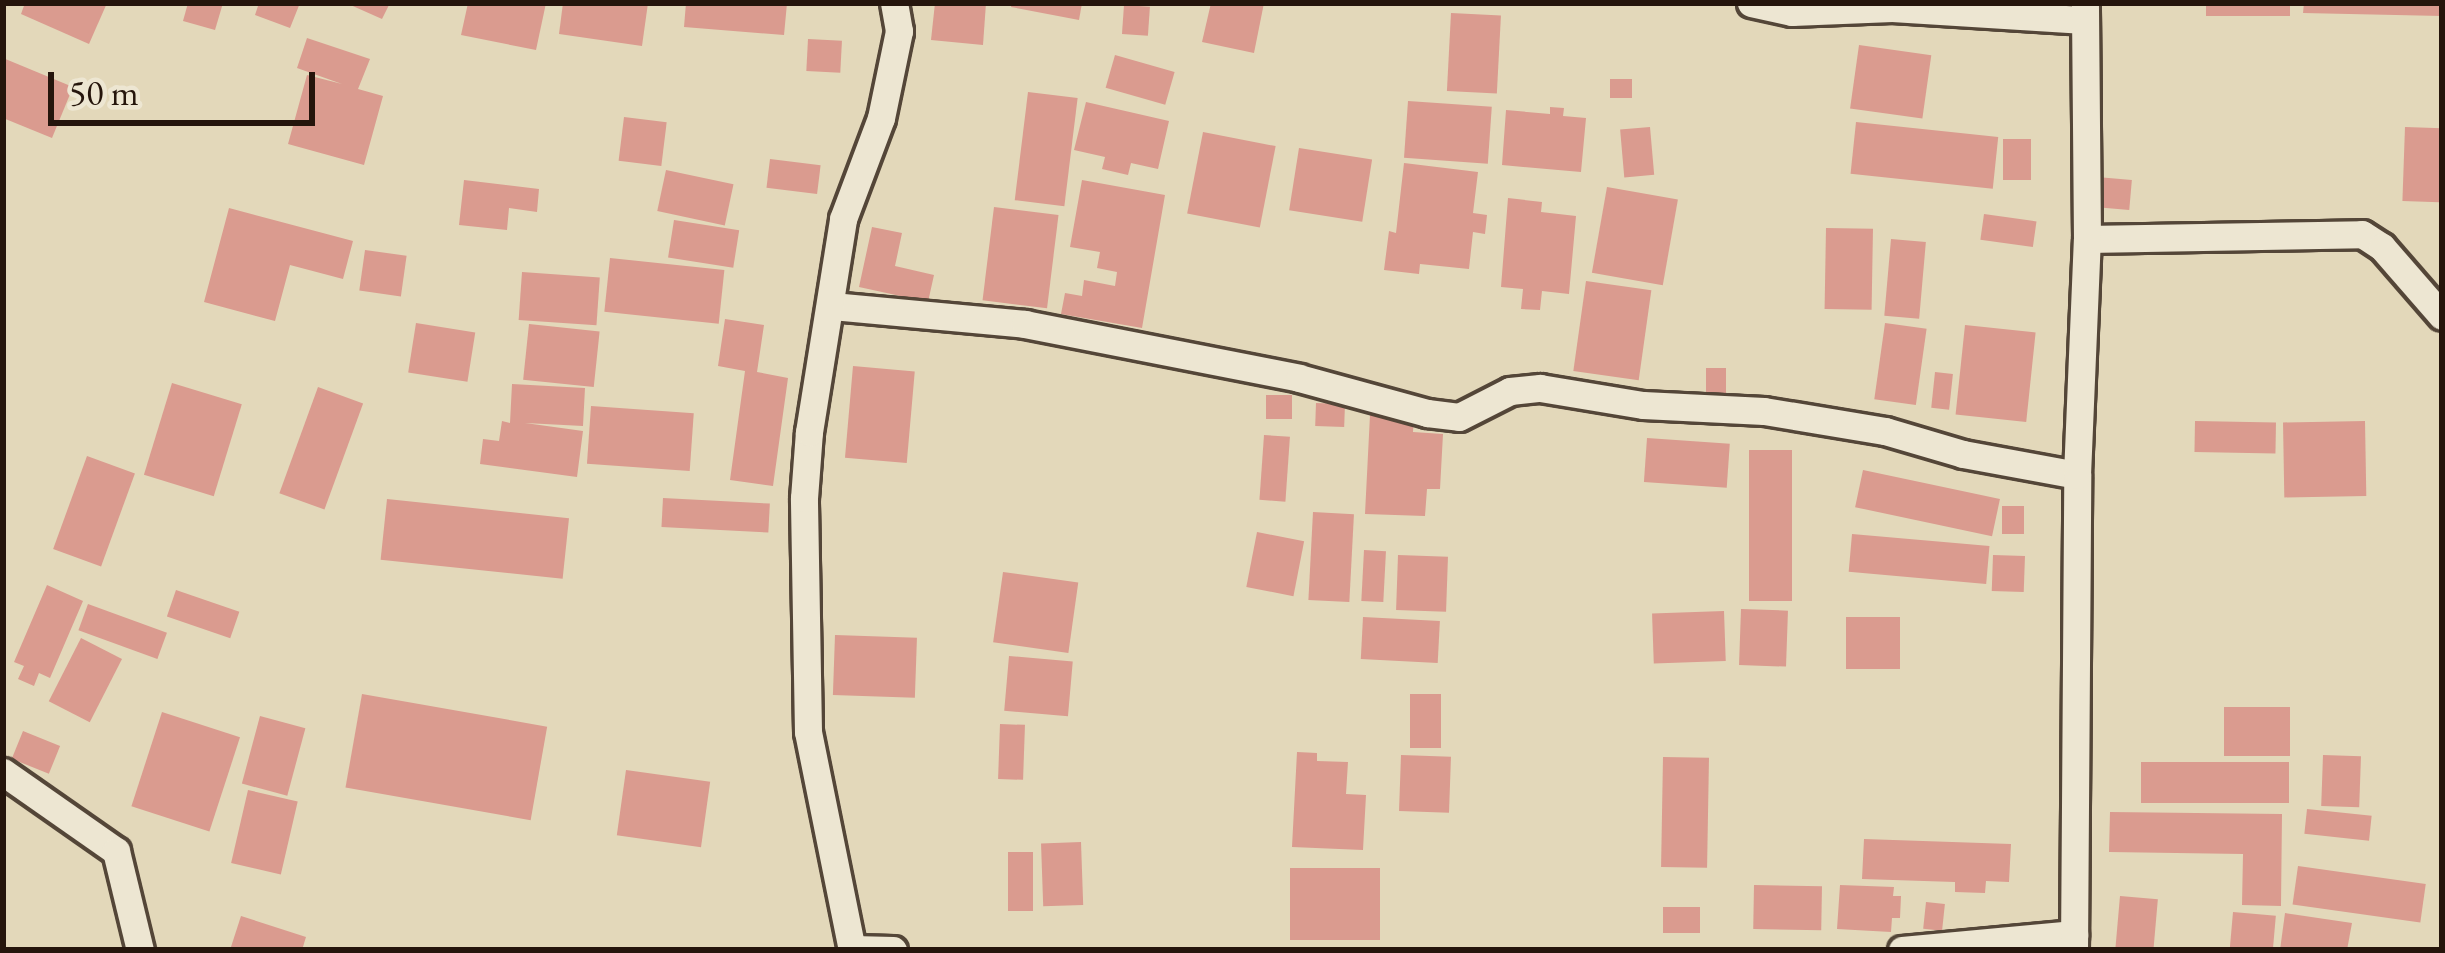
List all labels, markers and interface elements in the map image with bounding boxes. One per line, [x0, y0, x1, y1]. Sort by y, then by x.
scale bar [54, 48, 321, 122]
text: 50 m [69, 69, 139, 116]

